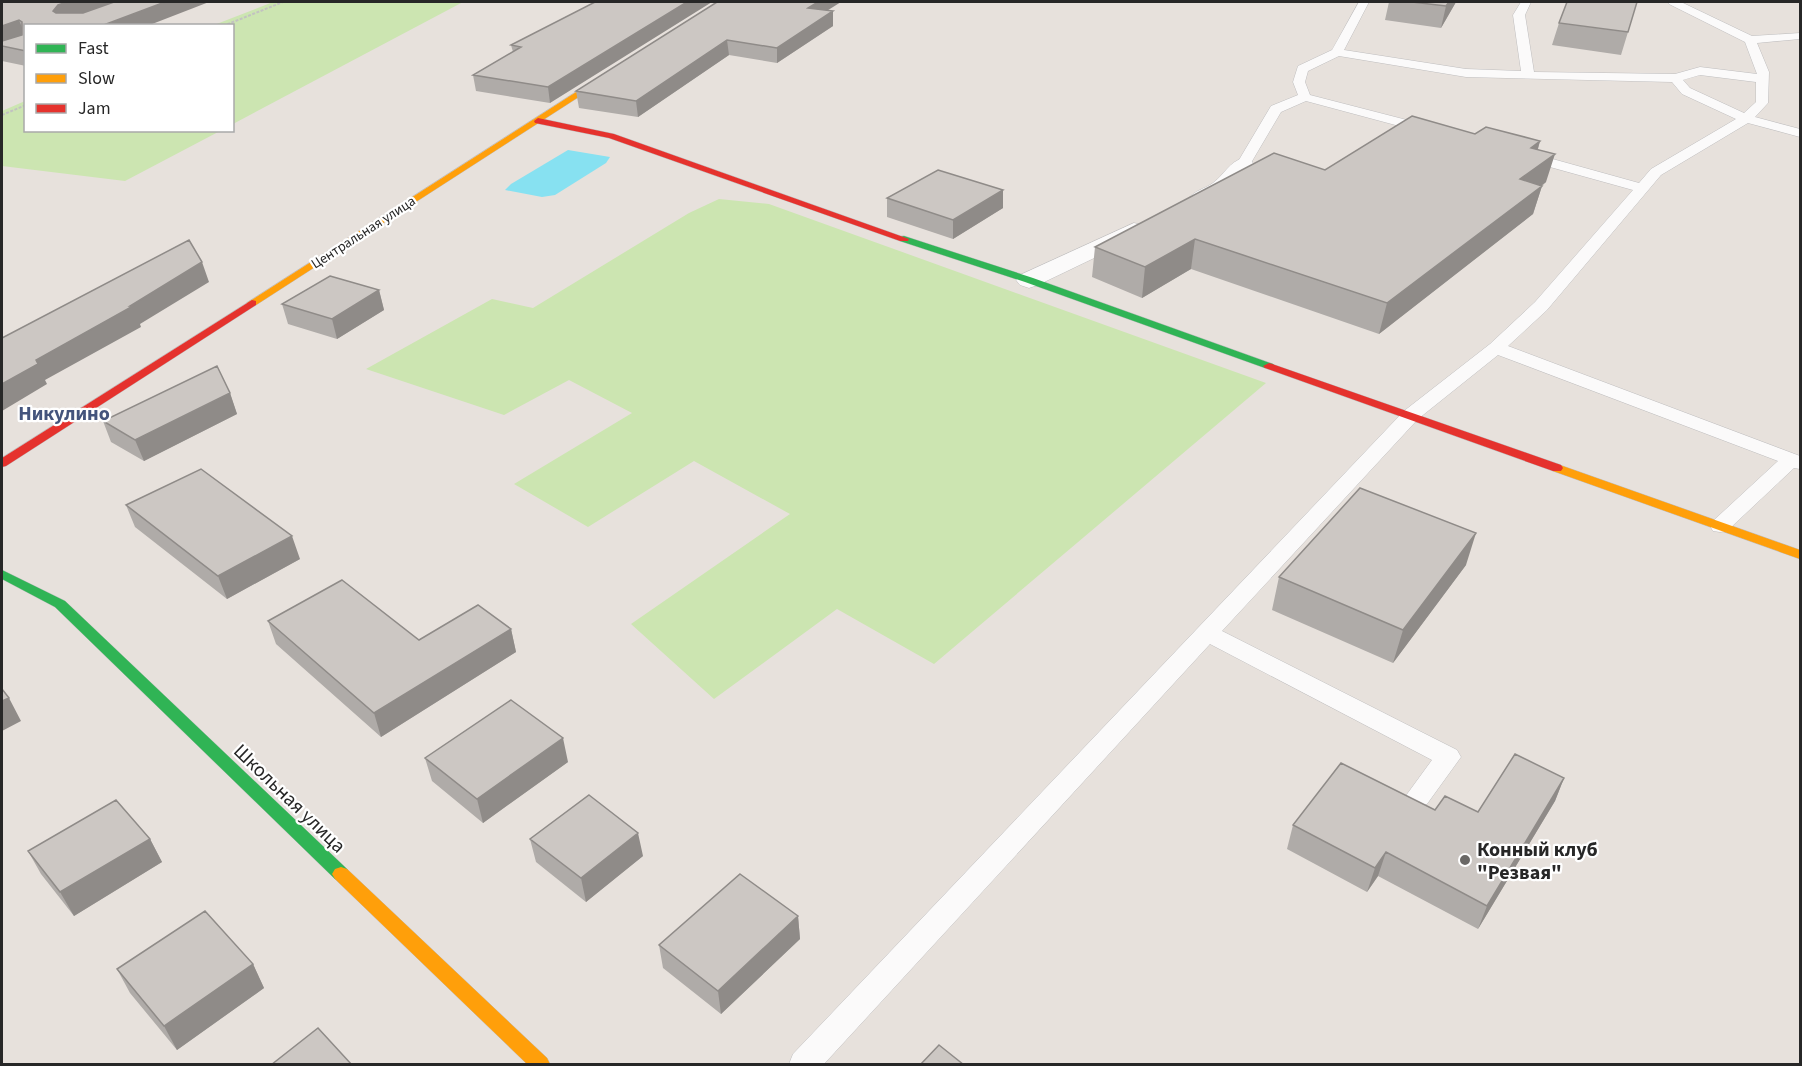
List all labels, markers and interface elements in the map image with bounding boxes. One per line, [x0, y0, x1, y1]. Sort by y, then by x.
legend [24, 24, 234, 132]
text: Fast [78, 36, 109, 61]
text: Slow [78, 66, 115, 91]
text: Jam [78, 96, 111, 121]
street label: Центральная улица [307, 192, 420, 274]
district label: Никулино [18, 400, 110, 428]
street label: Школьная улица [227, 738, 352, 860]
place label: Конный клуб "Резвая" [1477, 836, 1598, 887]
marker: Конный клуб "Резвая" [1458, 853, 1472, 867]

